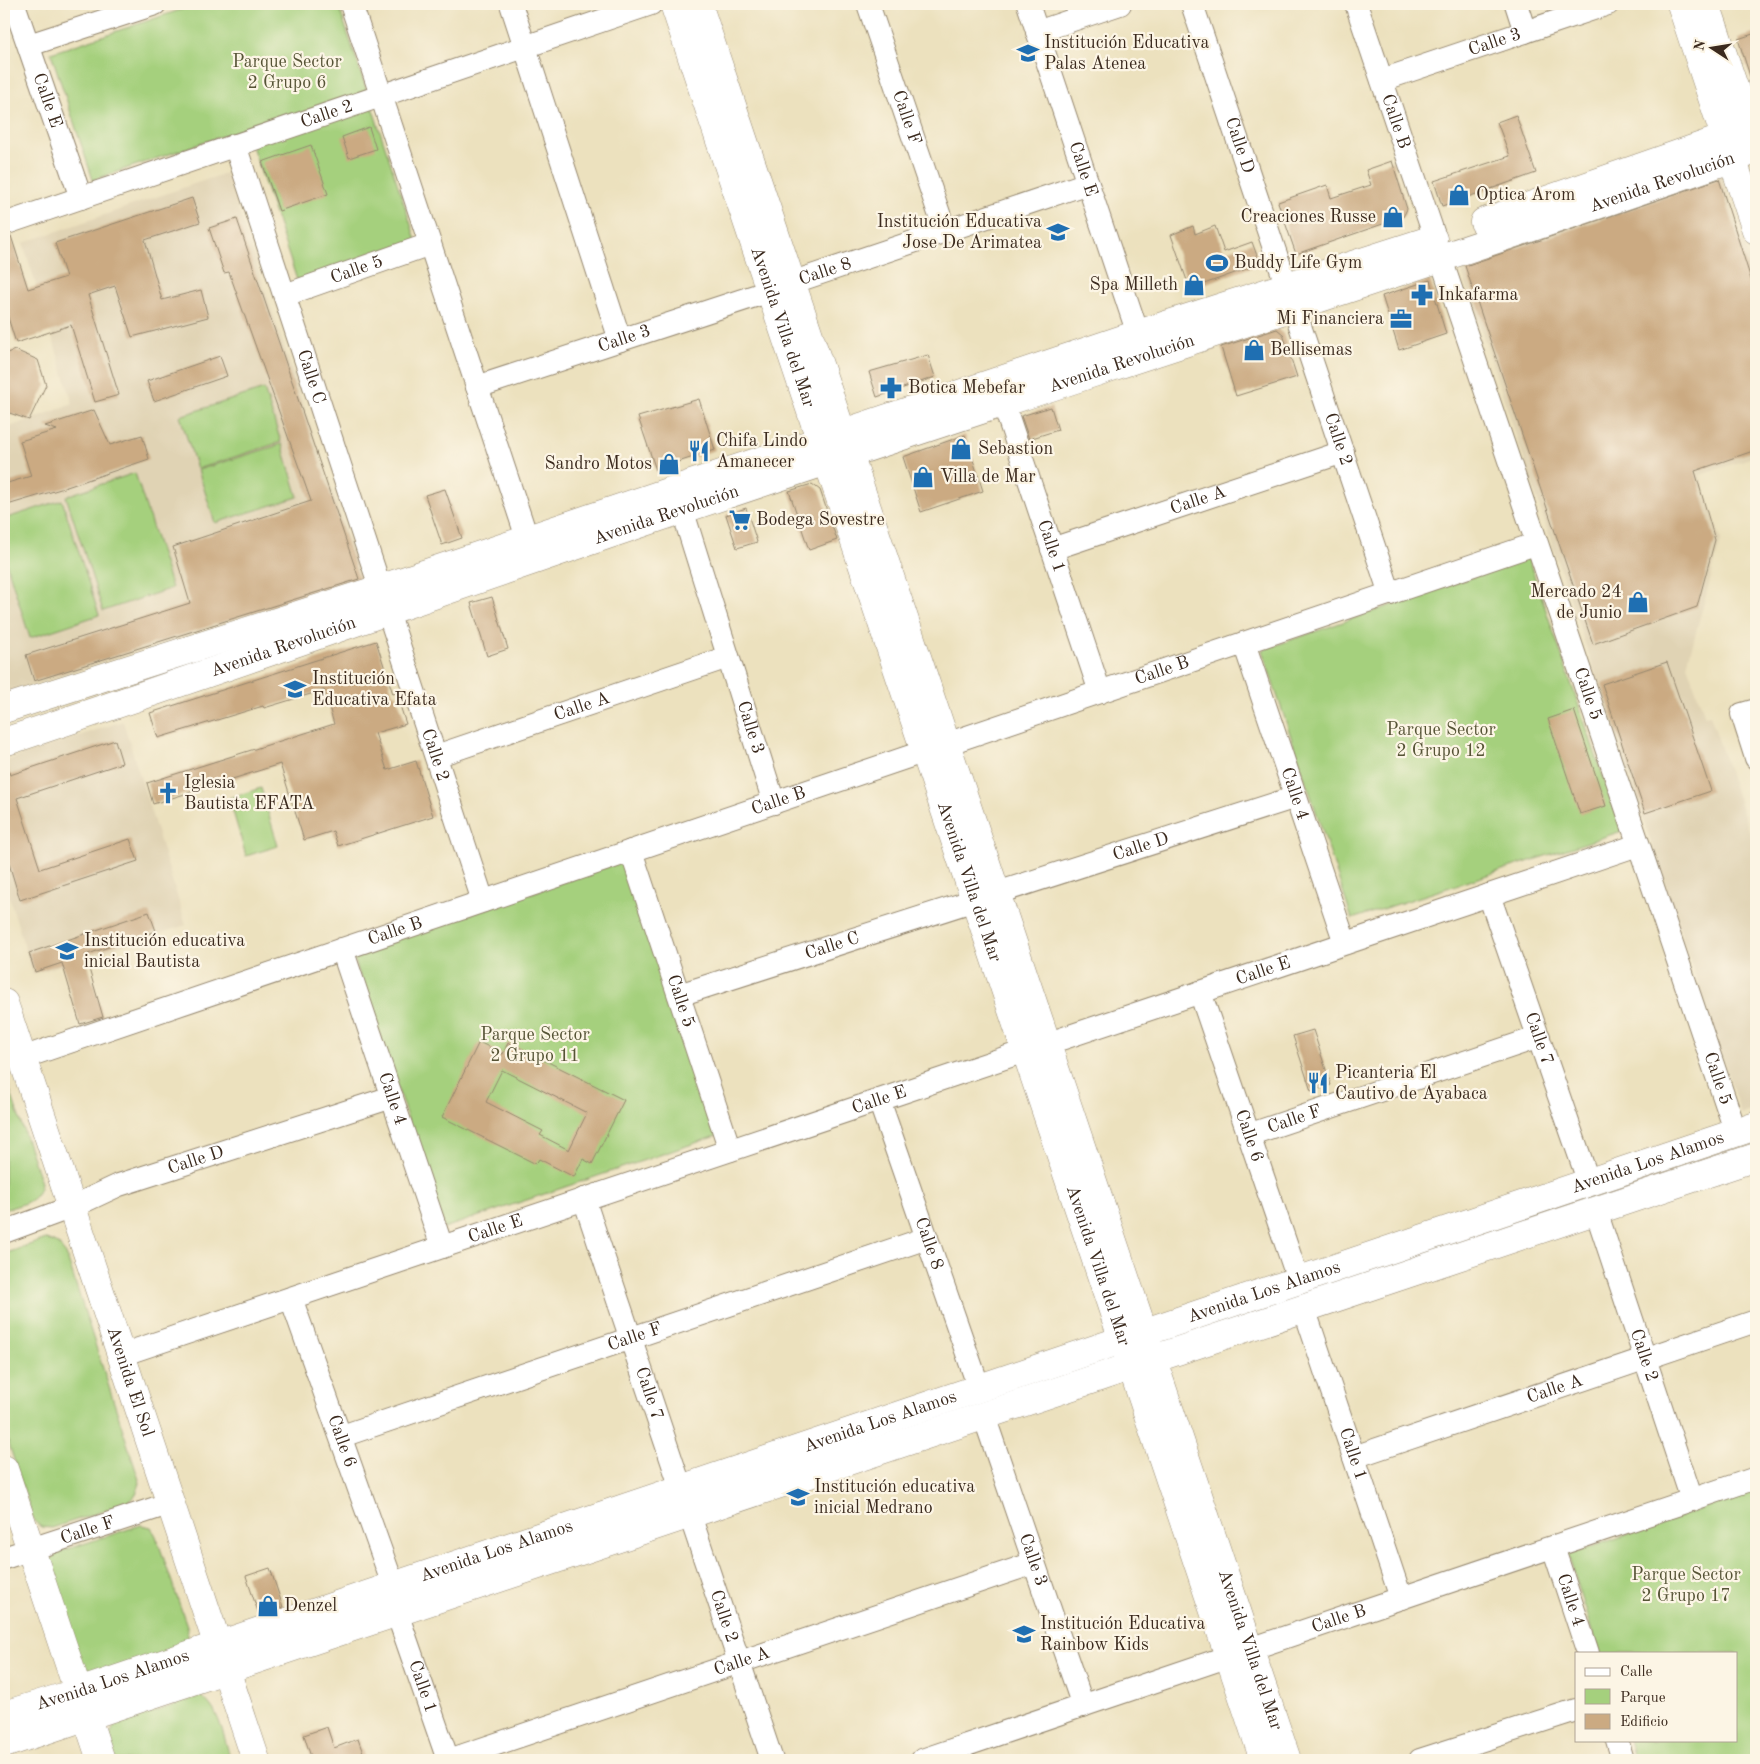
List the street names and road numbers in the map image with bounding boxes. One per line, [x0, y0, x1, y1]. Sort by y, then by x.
street label: Calle 3 [1466, 25, 1523, 59]
street label: Calle E [30, 71, 65, 130]
street label: Calle F [889, 88, 924, 147]
street label: Calle B [1378, 92, 1413, 151]
street label: Calle 2 [298, 97, 356, 132]
street label: Calle D [1222, 115, 1257, 176]
street label: Calle E [1066, 139, 1100, 199]
street label: Avenida Revolución [1587, 149, 1737, 216]
street label: Avenida Villa del Mar [747, 245, 818, 410]
street label: Calle 5 [328, 252, 385, 287]
street label: Calle 8 [796, 254, 854, 289]
street label: Calle 3 [596, 322, 653, 356]
street label: Avenida Revolución [1047, 331, 1197, 396]
street label: Calle C [294, 347, 328, 406]
street label: Calle 2 [1321, 410, 1355, 468]
street label: Avenida Revolución [591, 482, 741, 548]
street label: Calle A [1168, 483, 1229, 518]
street label: Calle 1 [1034, 517, 1068, 575]
street label: Avenida Revolución [208, 613, 358, 680]
street label: Calle B [1132, 653, 1192, 688]
street label: Calle 5 [1571, 665, 1605, 722]
street label: Calle A [552, 689, 612, 724]
street label: Calle 3 [734, 699, 767, 756]
street label: Calle 2 [418, 726, 452, 784]
street label: Calle 4 [1278, 765, 1312, 822]
street label: Calle B [749, 783, 808, 819]
street label: Avenida Villa del Mar [934, 799, 1004, 965]
street label: Calle D [1110, 829, 1171, 864]
street label: Calle B [365, 914, 425, 949]
street label: Calle C [803, 929, 862, 963]
street label: Calle E [1234, 953, 1293, 989]
street label: Calle 5 [664, 972, 698, 1030]
street label: Calle 7 [1521, 1010, 1556, 1067]
street label: Calle 5 [1700, 1050, 1735, 1107]
street label: Calle 4 [375, 1070, 409, 1127]
street label: Calle E [850, 1083, 909, 1118]
street label: Calle F [1265, 1102, 1324, 1137]
street label: Calle 6 [1232, 1107, 1266, 1165]
street label: Avenida Los Alamos [1569, 1128, 1726, 1197]
street label: Calle D [165, 1143, 226, 1178]
street label: Avenida Villa del Mar [1063, 1183, 1133, 1349]
street label: Calle E [466, 1212, 525, 1247]
street label: Calle 8 [911, 1215, 946, 1272]
street label: Avenida Los Alamos [1185, 1258, 1343, 1326]
street label: Calle F [605, 1319, 664, 1354]
street label: Avenida El Sol [103, 1324, 157, 1439]
street label: Calle 2 [1627, 1327, 1661, 1384]
street label: Calle 7 [632, 1365, 666, 1422]
street label: Calle A [1525, 1371, 1585, 1407]
street label: Avenida Los Alamos [801, 1387, 959, 1456]
street label: Calle 6 [324, 1413, 360, 1470]
street label: Calle 1 [1336, 1425, 1370, 1483]
street label: Calle F [58, 1513, 117, 1548]
street label: Avenida Los Alamos [418, 1517, 575, 1585]
street label: Calle 3 [1016, 1531, 1050, 1589]
street label: Avenida Villa del Mar [1215, 1567, 1286, 1733]
street label: Calle 4 [1553, 1571, 1588, 1629]
street label: Calle 2 [707, 1587, 741, 1645]
street label: Calle B [1309, 1601, 1368, 1637]
street label: Calle A [712, 1644, 772, 1679]
street label: Avenida Los Alamos [34, 1646, 192, 1714]
street label: Calle 1 [405, 1658, 440, 1715]

